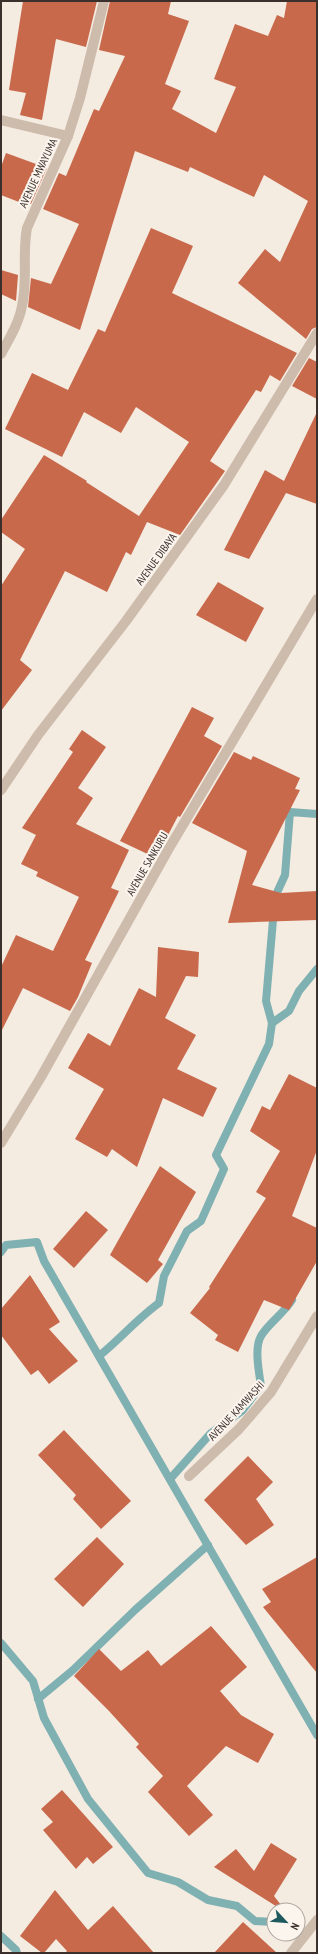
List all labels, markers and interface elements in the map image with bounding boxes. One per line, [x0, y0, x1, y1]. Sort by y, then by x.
street label: AVENUE MWAYUMA [16, 135, 61, 210]
street label: AVENUE DIBAYA [132, 530, 180, 588]
street label: AVENUE SANKURU [123, 829, 171, 898]
street label: AVENUE KAMWASHI [205, 1378, 267, 1444]
north arrow [266, 1902, 306, 1942]
text: N [287, 1921, 303, 1932]

